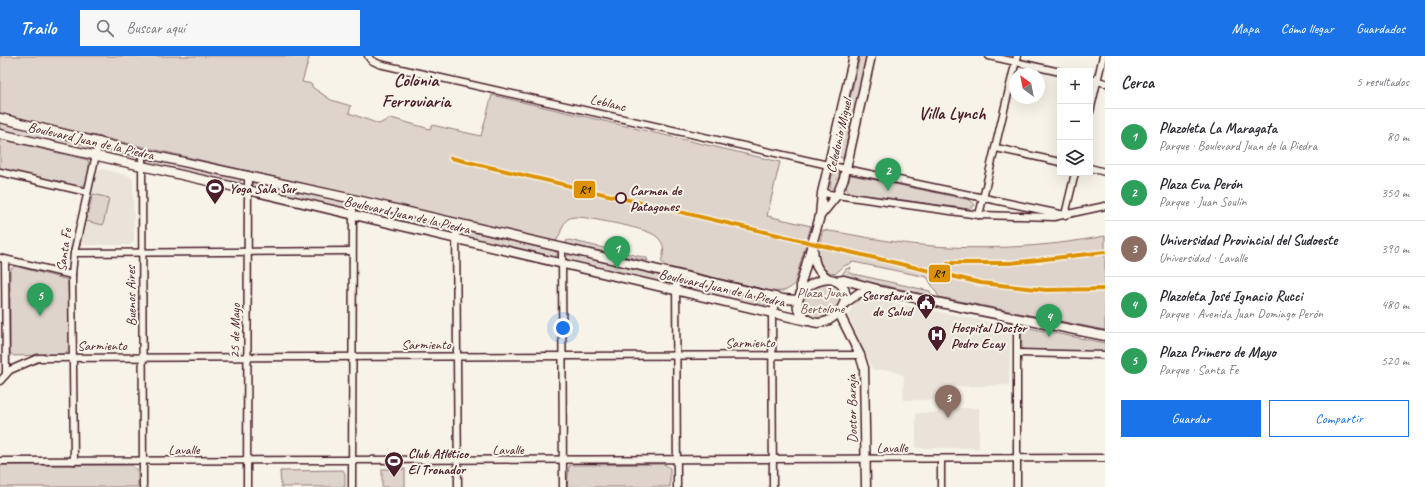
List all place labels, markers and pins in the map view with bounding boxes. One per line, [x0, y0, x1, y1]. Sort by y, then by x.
pin: 2 [875, 158, 901, 191]
sports icon: Yoga Sala Sur [204, 177, 226, 205]
place label: Yoga Sala Sur [229, 180, 298, 197]
place label: Carmen de Patagones [630, 182, 683, 215]
marker: Carmen de Patagones [615, 192, 627, 204]
pin: 1 [604, 236, 630, 269]
pin: 5 [27, 283, 53, 316]
place label: Secretaría de Salud [861, 287, 914, 320]
public building icon: Secretaría de Salud [915, 292, 937, 320]
pin: 4 [1036, 304, 1062, 337]
place label: Hospital Doctor Pedro Ecay [951, 319, 1029, 352]
hospital icon: Hospital Doctor Pedro Ecay [926, 324, 948, 352]
pin: 3 [935, 385, 961, 418]
place label: Club Atlético El Tronador [408, 445, 470, 478]
sports icon: Club Atlético El Tronador [383, 450, 405, 478]

